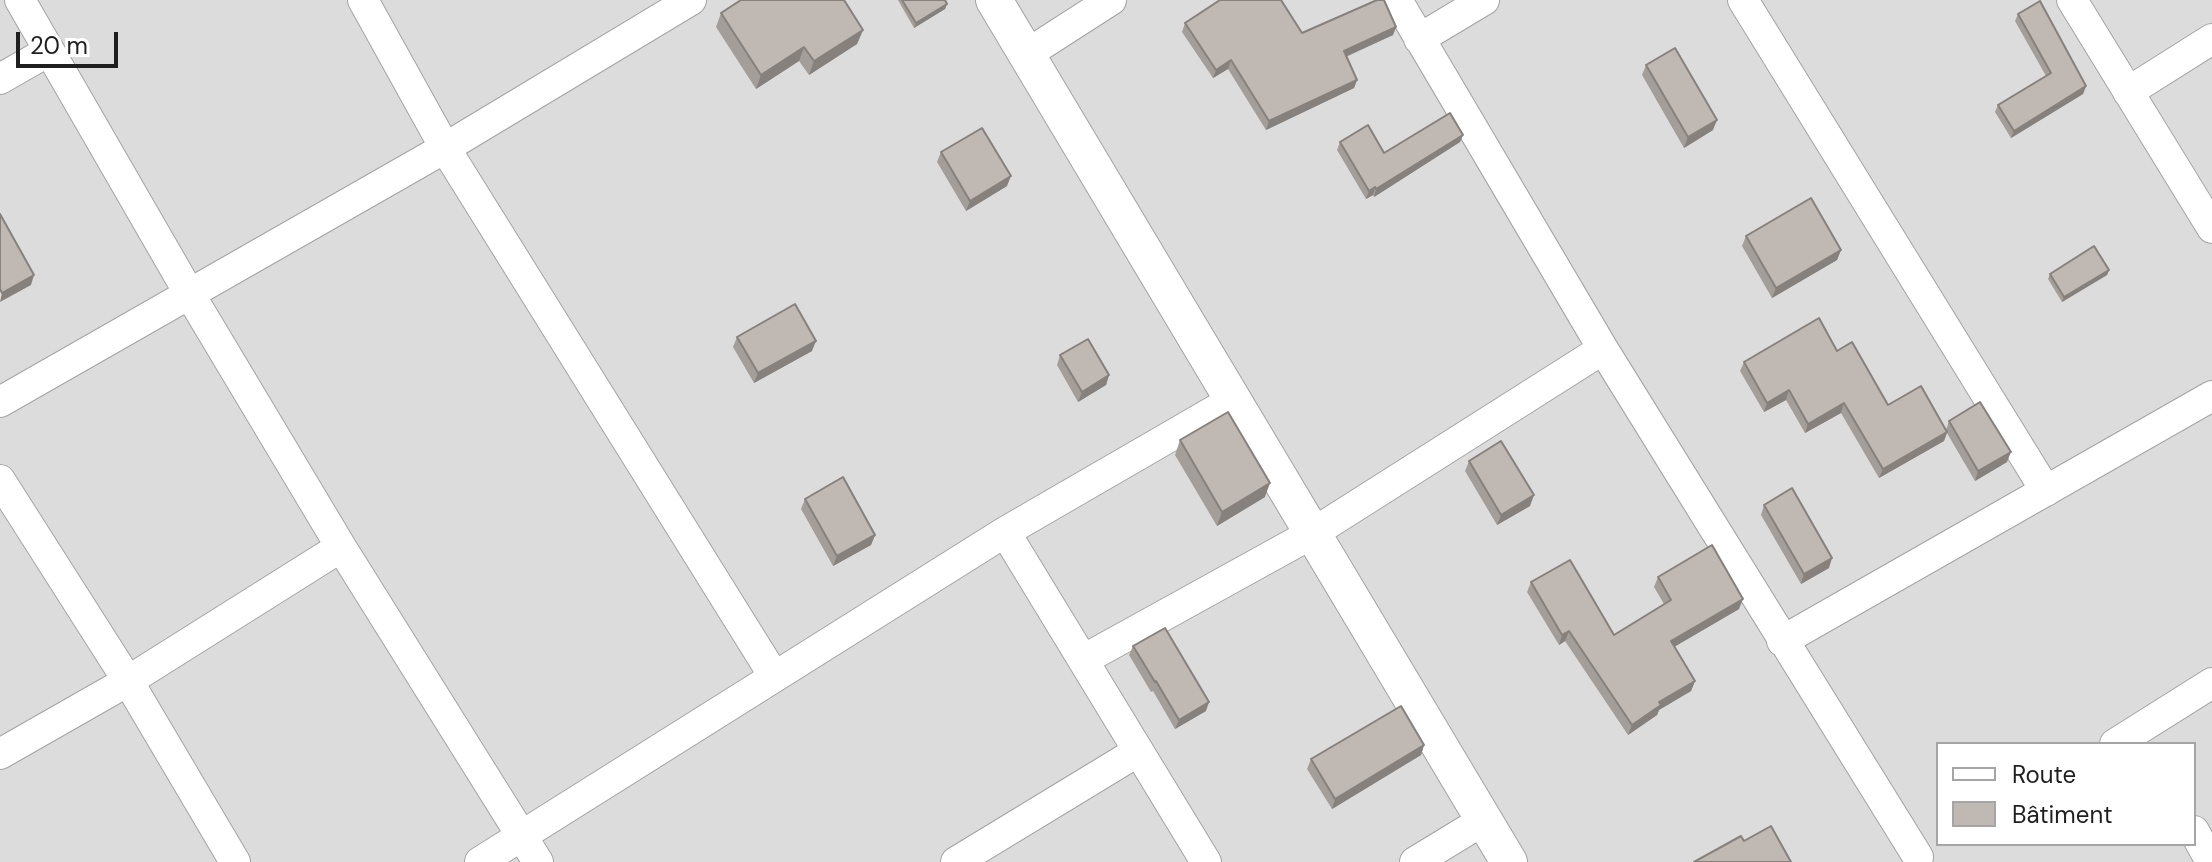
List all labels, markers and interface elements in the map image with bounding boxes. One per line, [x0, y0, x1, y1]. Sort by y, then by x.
scale bar [20, 16, 122, 66]
text: 20 m [30, 30, 88, 61]
legend [1936, 742, 2196, 846]
text: Route [2012, 759, 2076, 790]
text: Bâtiment [2012, 799, 2113, 830]

